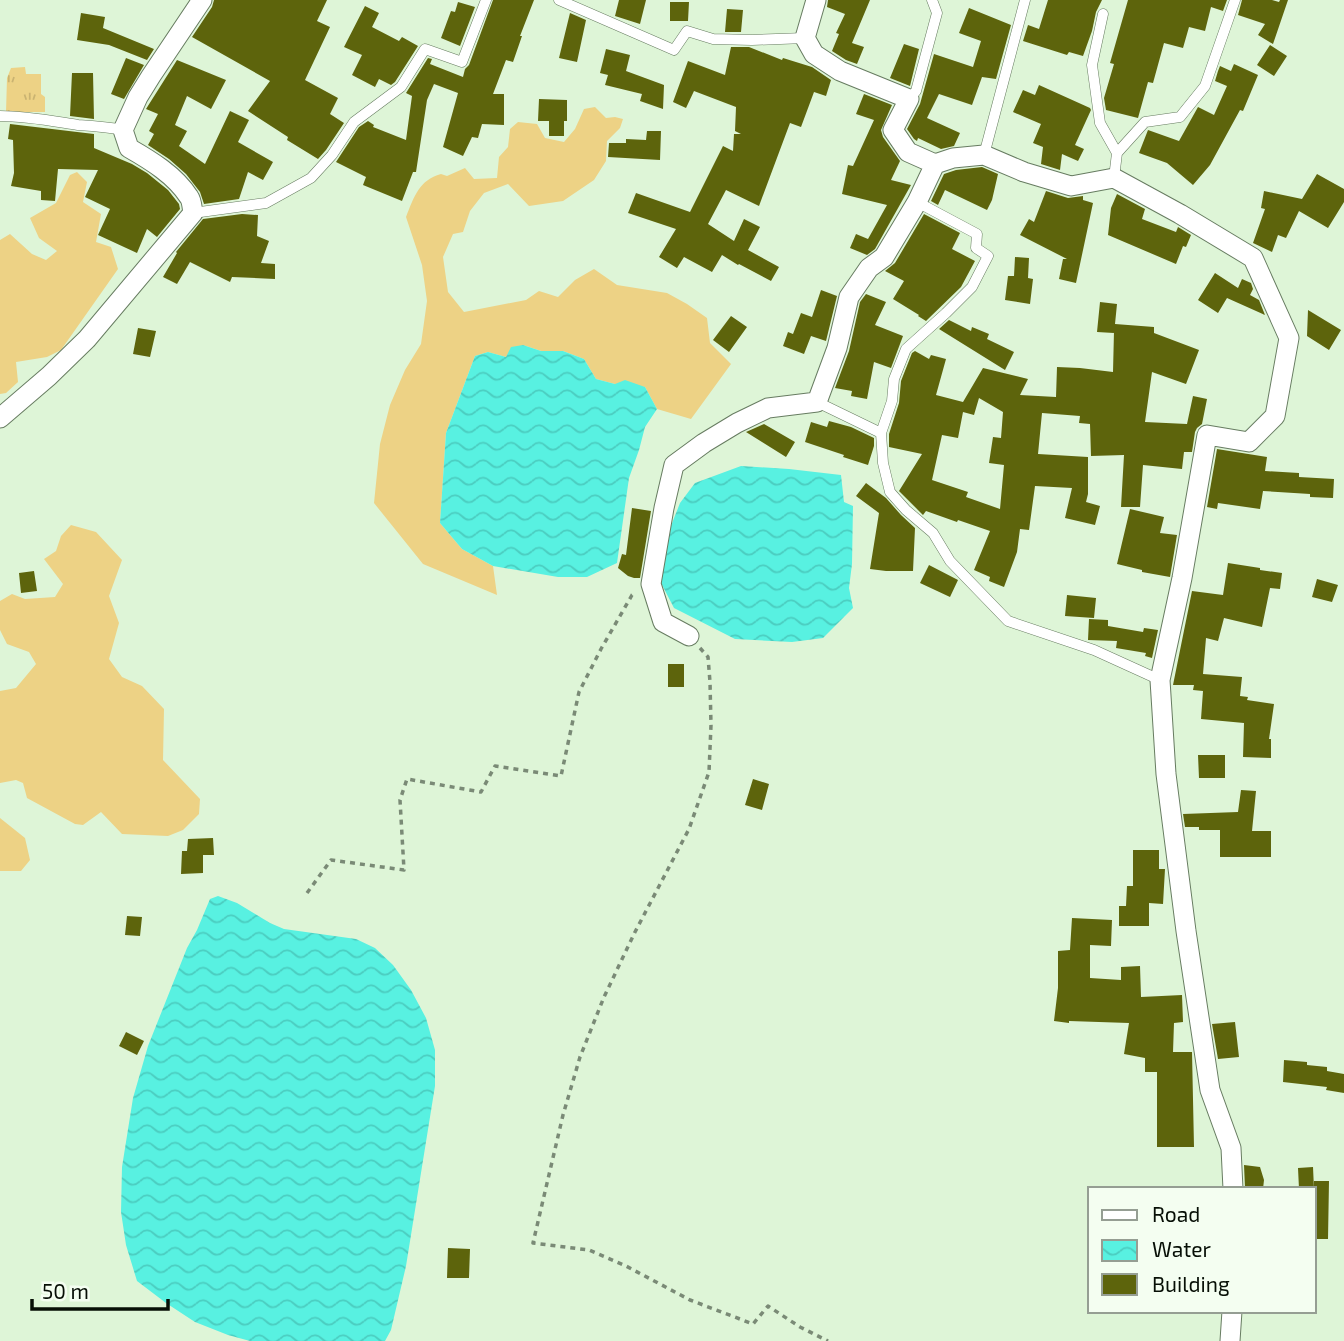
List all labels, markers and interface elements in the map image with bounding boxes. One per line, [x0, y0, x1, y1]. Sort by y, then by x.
legend [1088, 1187, 1316, 1313]
text: Road [1152, 1201, 1200, 1226]
text: Water [1152, 1236, 1211, 1261]
scale bar [32, 1268, 168, 1312]
text: Building [1152, 1271, 1230, 1296]
text: 50 m [42, 1278, 89, 1303]

